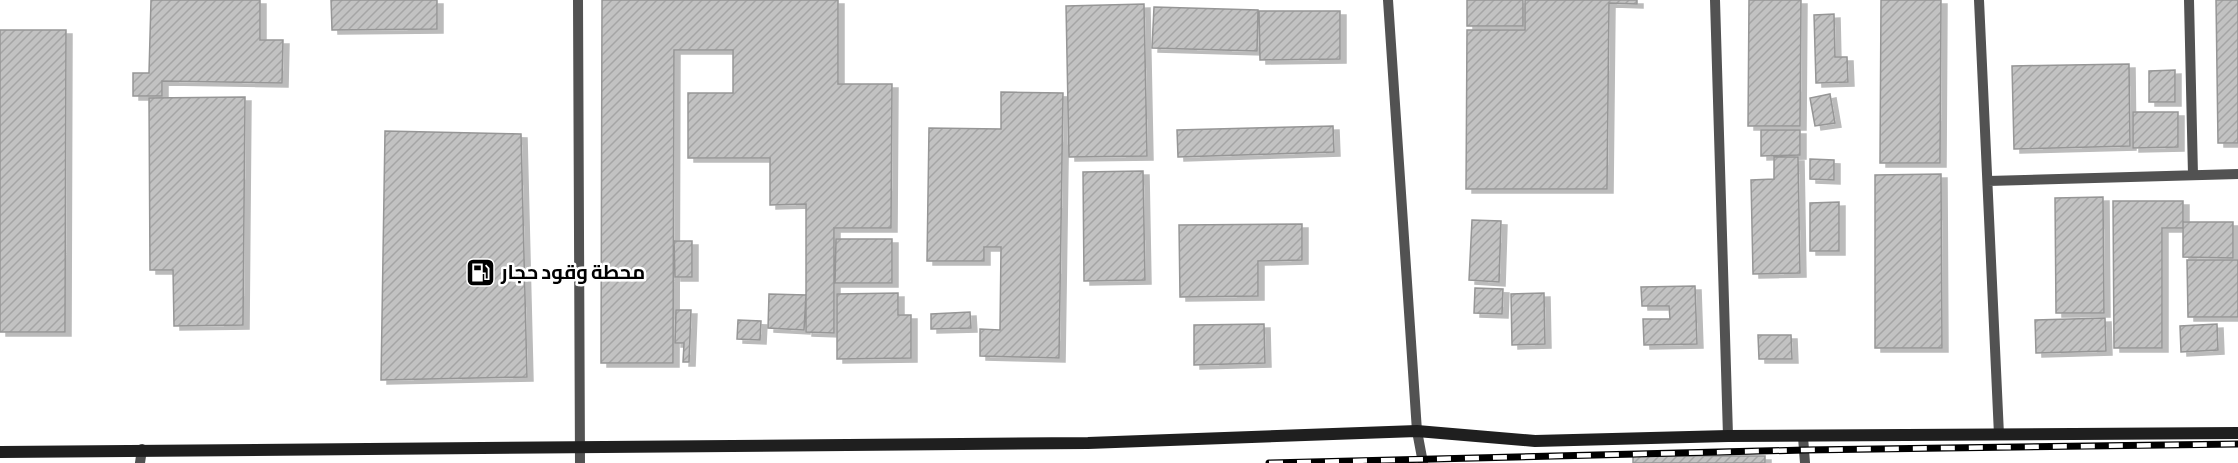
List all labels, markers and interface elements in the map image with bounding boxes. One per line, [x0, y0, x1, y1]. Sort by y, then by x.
fuel station icon: محطة وقود حجار [464, 257, 496, 289]
place label: محطة وقود حجار [500, 261, 645, 285]

